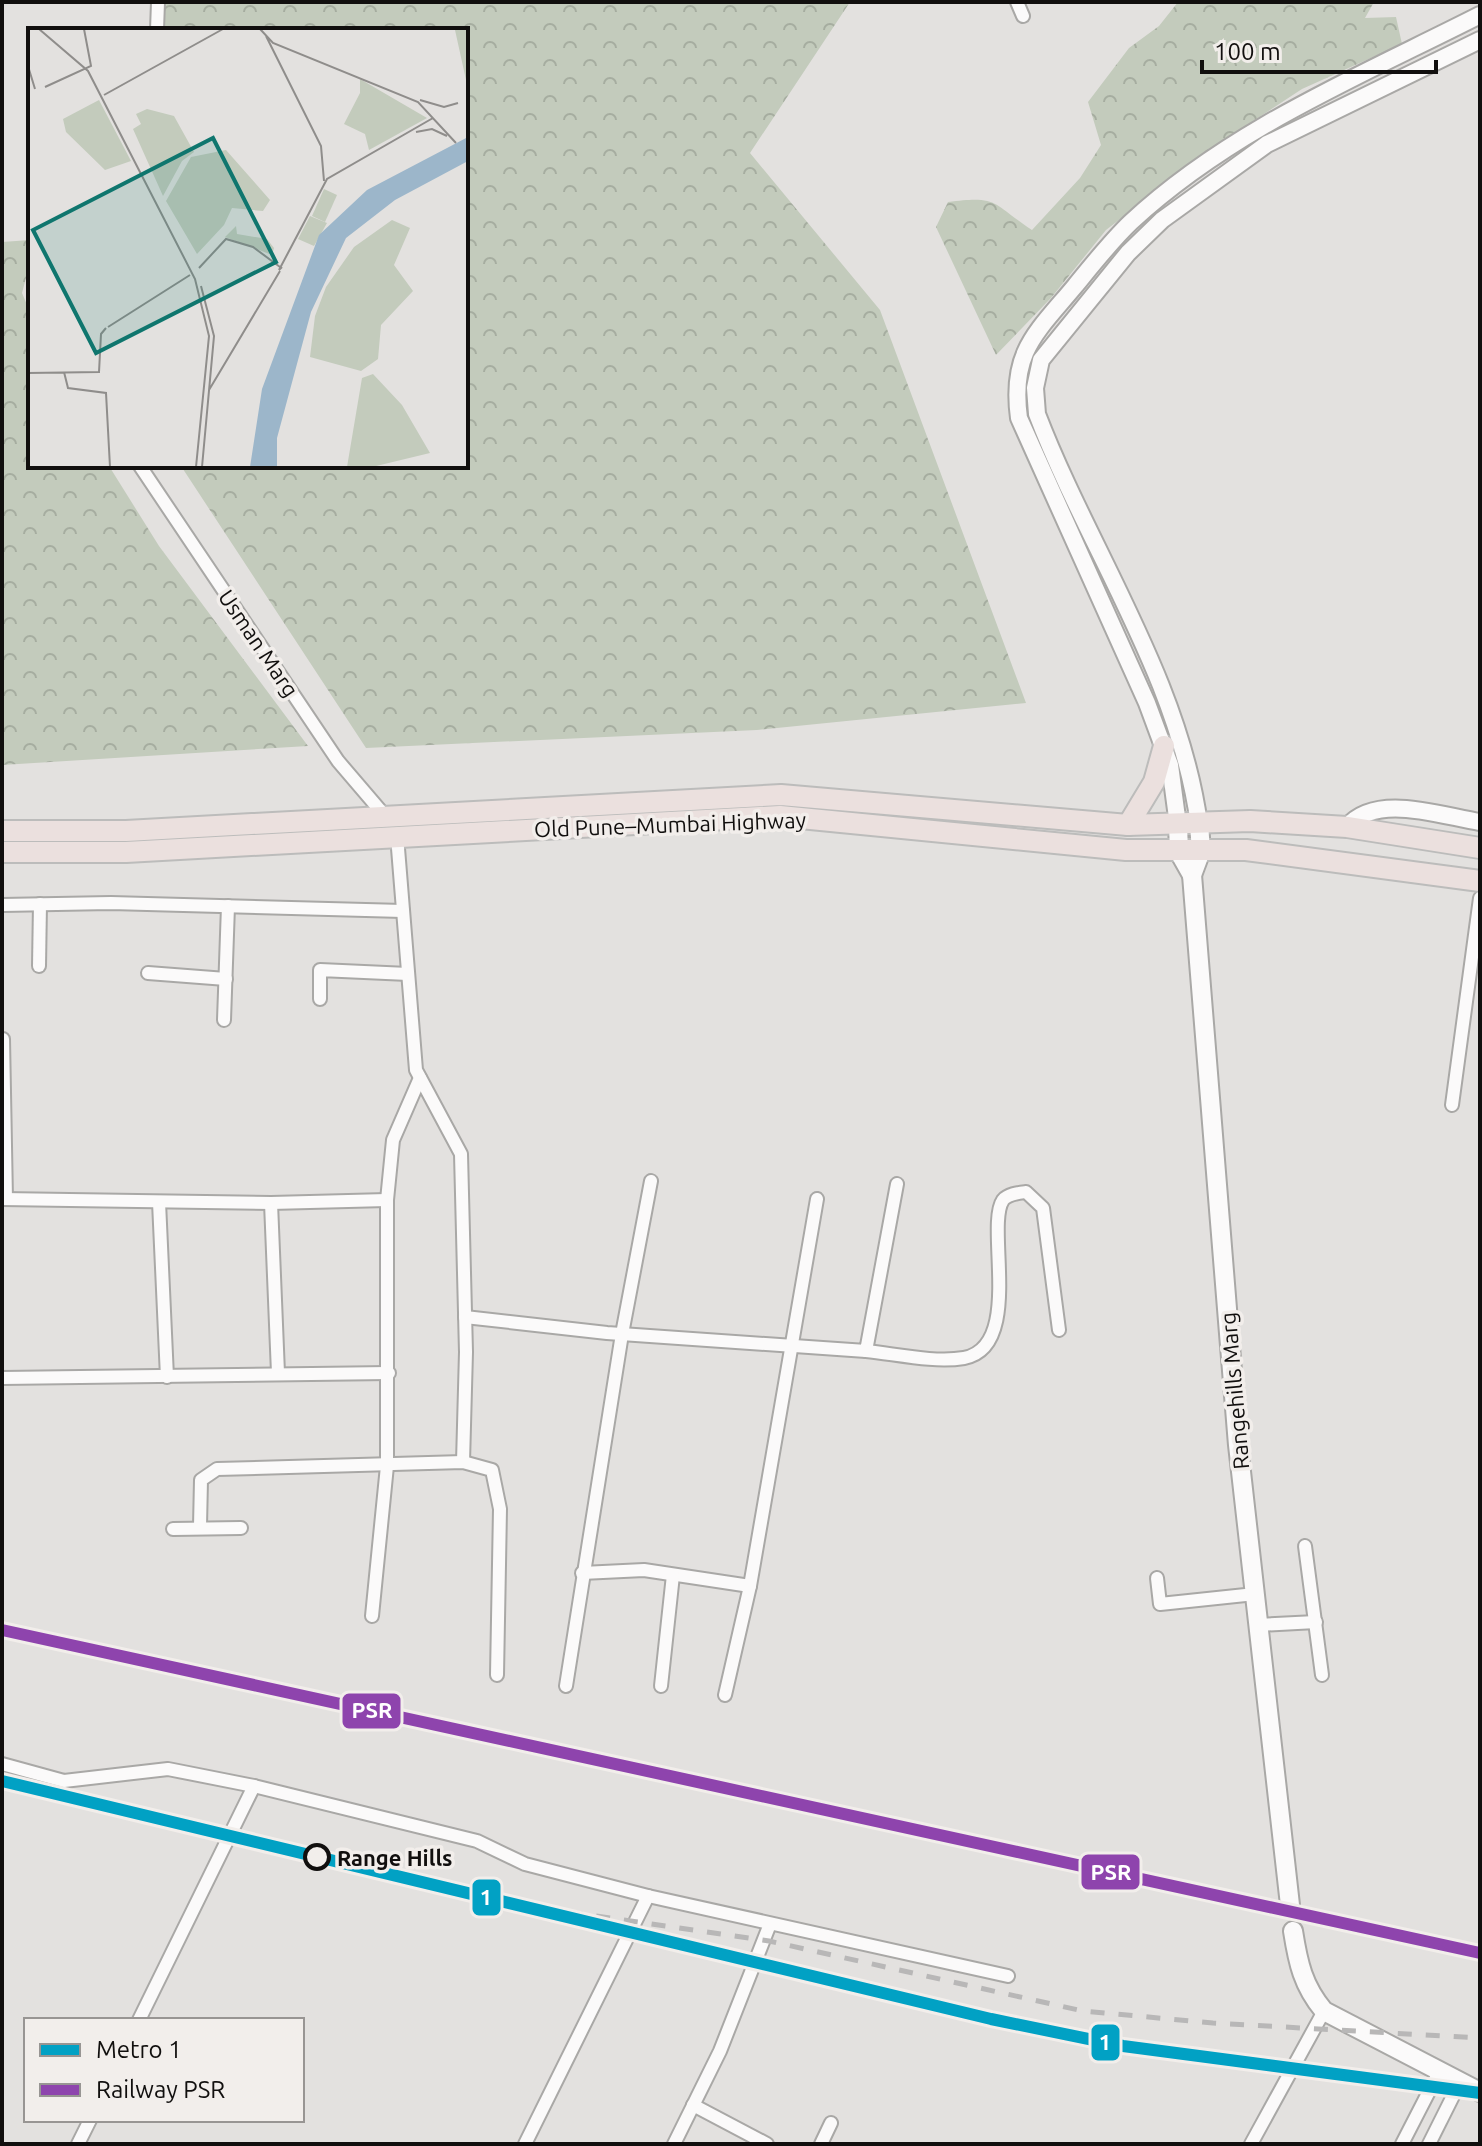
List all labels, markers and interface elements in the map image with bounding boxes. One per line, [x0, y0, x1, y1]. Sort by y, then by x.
scale bar [1202, 24, 1436, 74]
inset map [28, 28, 468, 468]
text: 100 m [1214, 38, 1281, 65]
street label: Usman Marg [214, 585, 304, 701]
street label: Old Pune–Mumbai Highway [534, 807, 807, 841]
street label: Rangehills Marg [1215, 1311, 1253, 1471]
line badge: PSR [341, 1692, 402, 1730]
text: PSR [352, 1697, 392, 1722]
marker: Range Hills [304, 1844, 330, 1870]
place label: Range Hills [337, 1845, 452, 1870]
line badge: PSR [1080, 1853, 1141, 1891]
text: PSR [1091, 1859, 1131, 1884]
line badge: 1 [471, 1878, 502, 1917]
text: 1 [480, 1884, 492, 1909]
legend [24, 2018, 304, 2122]
line badge: 1 [1090, 2023, 1121, 2062]
text: 1 [1099, 2029, 1111, 2054]
text: Metro 1 [96, 2036, 182, 2063]
text: Railway PSR [96, 2076, 225, 2103]

